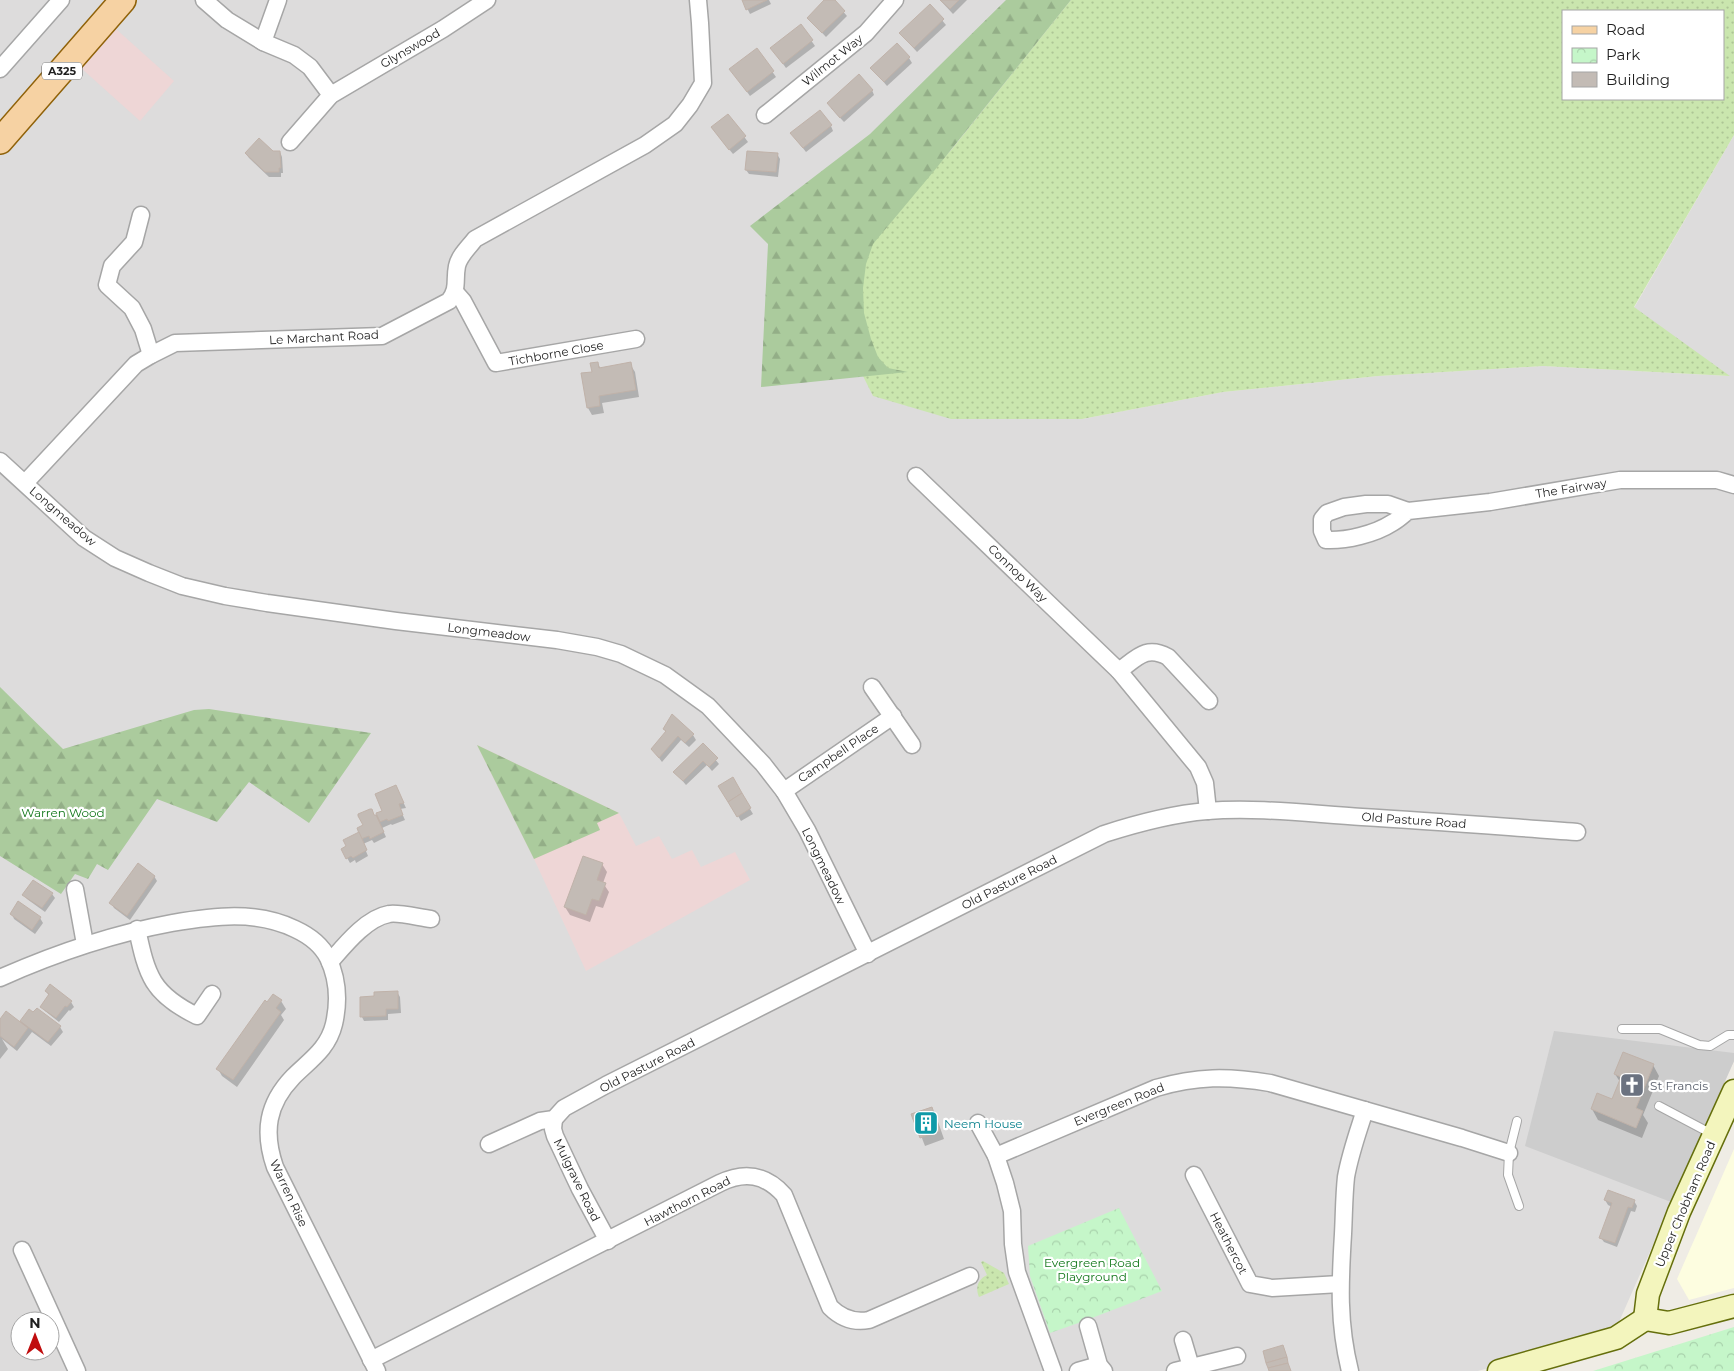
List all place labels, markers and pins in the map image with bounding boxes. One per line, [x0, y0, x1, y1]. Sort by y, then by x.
church icon: St Francis [1619, 1072, 1645, 1098]
place label: St Francis [1650, 1078, 1708, 1093]
building icon: Neem House [913, 1110, 939, 1136]
place label: Neem House [944, 1116, 1023, 1131]

